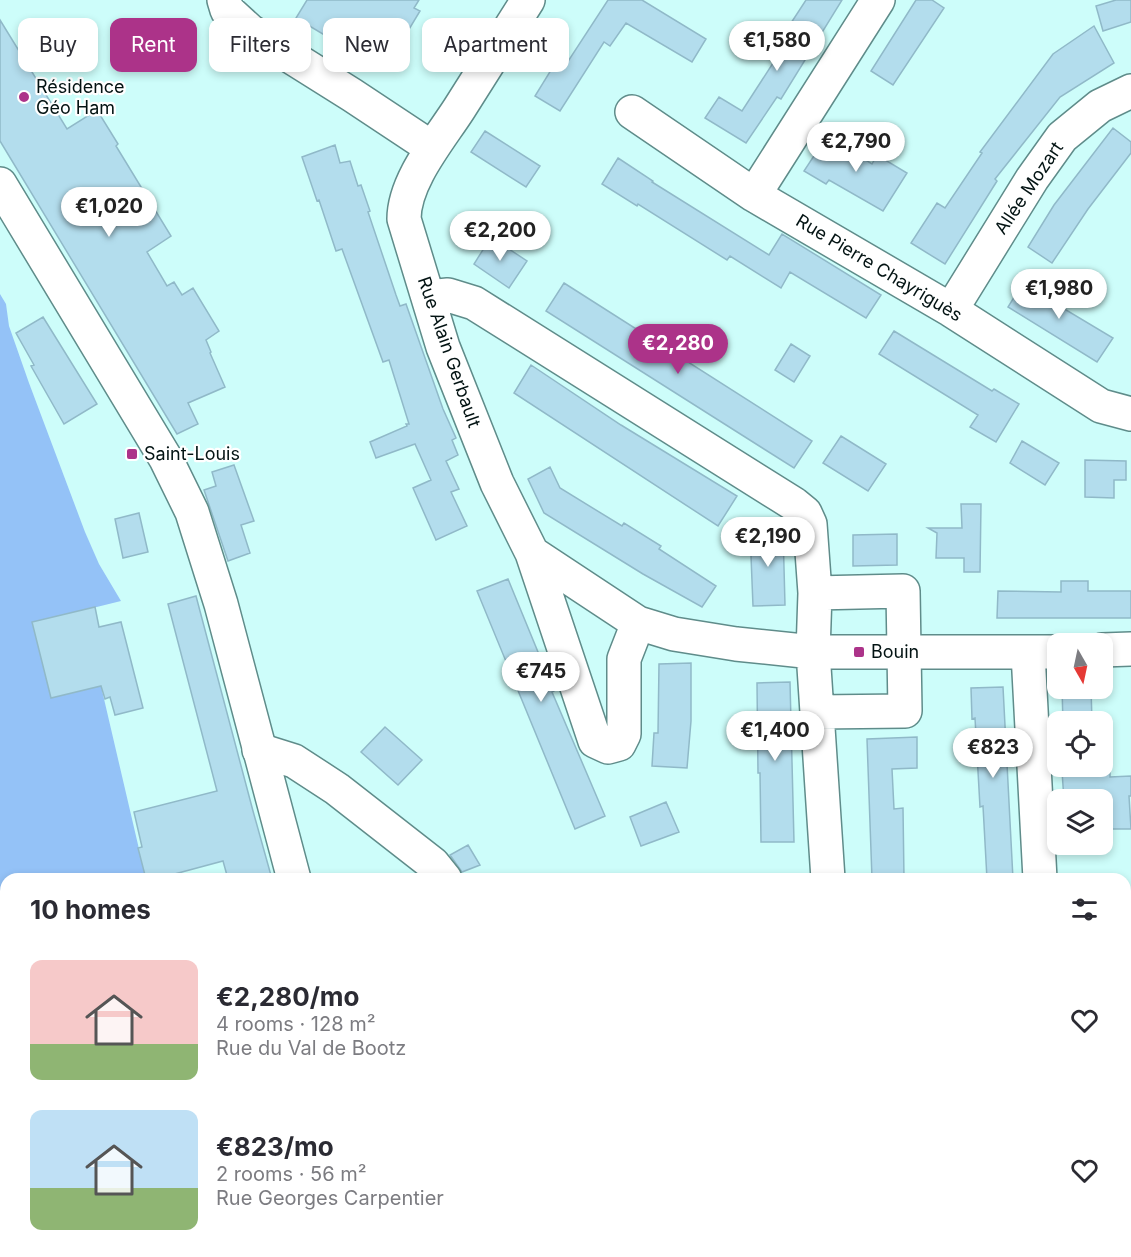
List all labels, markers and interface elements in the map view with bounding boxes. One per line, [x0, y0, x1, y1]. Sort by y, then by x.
chip: Buy [18, 18, 98, 72]
chip: Rent [110, 18, 197, 72]
chip: Filters [209, 18, 311, 72]
chip: New [323, 18, 410, 72]
chip: Apartment [422, 18, 569, 72]
pin: €1,580 [728, 21, 826, 72]
text: €1,580 [743, 28, 811, 52]
place label: Résidence Géo Ham [36, 76, 125, 118]
marker: Résidence Géo Ham [17, 90, 31, 104]
pin: €2,790 [807, 122, 905, 173]
text: €2,790 [821, 129, 891, 153]
street label: Allée Mozart [990, 137, 1067, 238]
pin: €1,020 [60, 187, 158, 238]
text: €1,020 [75, 194, 143, 218]
street label: Rue Pierre Chayriguès [792, 210, 966, 326]
pin: €2,200 [451, 211, 549, 262]
text: €2,200 [464, 218, 536, 242]
pin: €1,980 [1010, 269, 1108, 320]
street label: Rue Alain Gerbault [414, 274, 485, 430]
text: €1,980 [1025, 276, 1093, 300]
pin: €2,280 [629, 324, 727, 375]
text: €2,280 [642, 331, 714, 355]
place label: Saint-Louis [144, 443, 240, 464]
marker: Saint-Louis [125, 447, 139, 461]
pin: €2,190 [719, 517, 817, 568]
text: €2,190 [735, 524, 801, 548]
north arrow [1047, 633, 1113, 699]
map controls [1047, 633, 1113, 855]
place label: Bouin [871, 641, 919, 662]
marker: Bouin [852, 645, 866, 659]
pin: €745 [505, 652, 577, 703]
text: €745 [516, 659, 566, 683]
pin: €1,400 [726, 711, 824, 762]
button: locate [1047, 711, 1113, 777]
text: €1,400 [740, 718, 810, 742]
pin: €823 [957, 728, 1029, 779]
text: €823 [967, 735, 1019, 759]
button: layers [1047, 789, 1113, 855]
icon: filters [1068, 893, 1101, 926]
text: 10 homes [30, 894, 151, 925]
text: €2,280/mo [216, 981, 359, 1012]
icon: home [78, 984, 150, 1056]
icon: heart [1068, 1004, 1101, 1037]
text: 4 rooms · 128 m² [216, 1012, 376, 1036]
text: Rue du Val de Bootz [216, 1036, 406, 1060]
text: €823/mo [216, 1131, 334, 1162]
icon: home [78, 1134, 150, 1206]
icon: heart [1068, 1154, 1101, 1187]
text: 2 rooms · 56 m² [216, 1162, 367, 1186]
text: Rue Georges Carpentier [216, 1186, 444, 1210]

